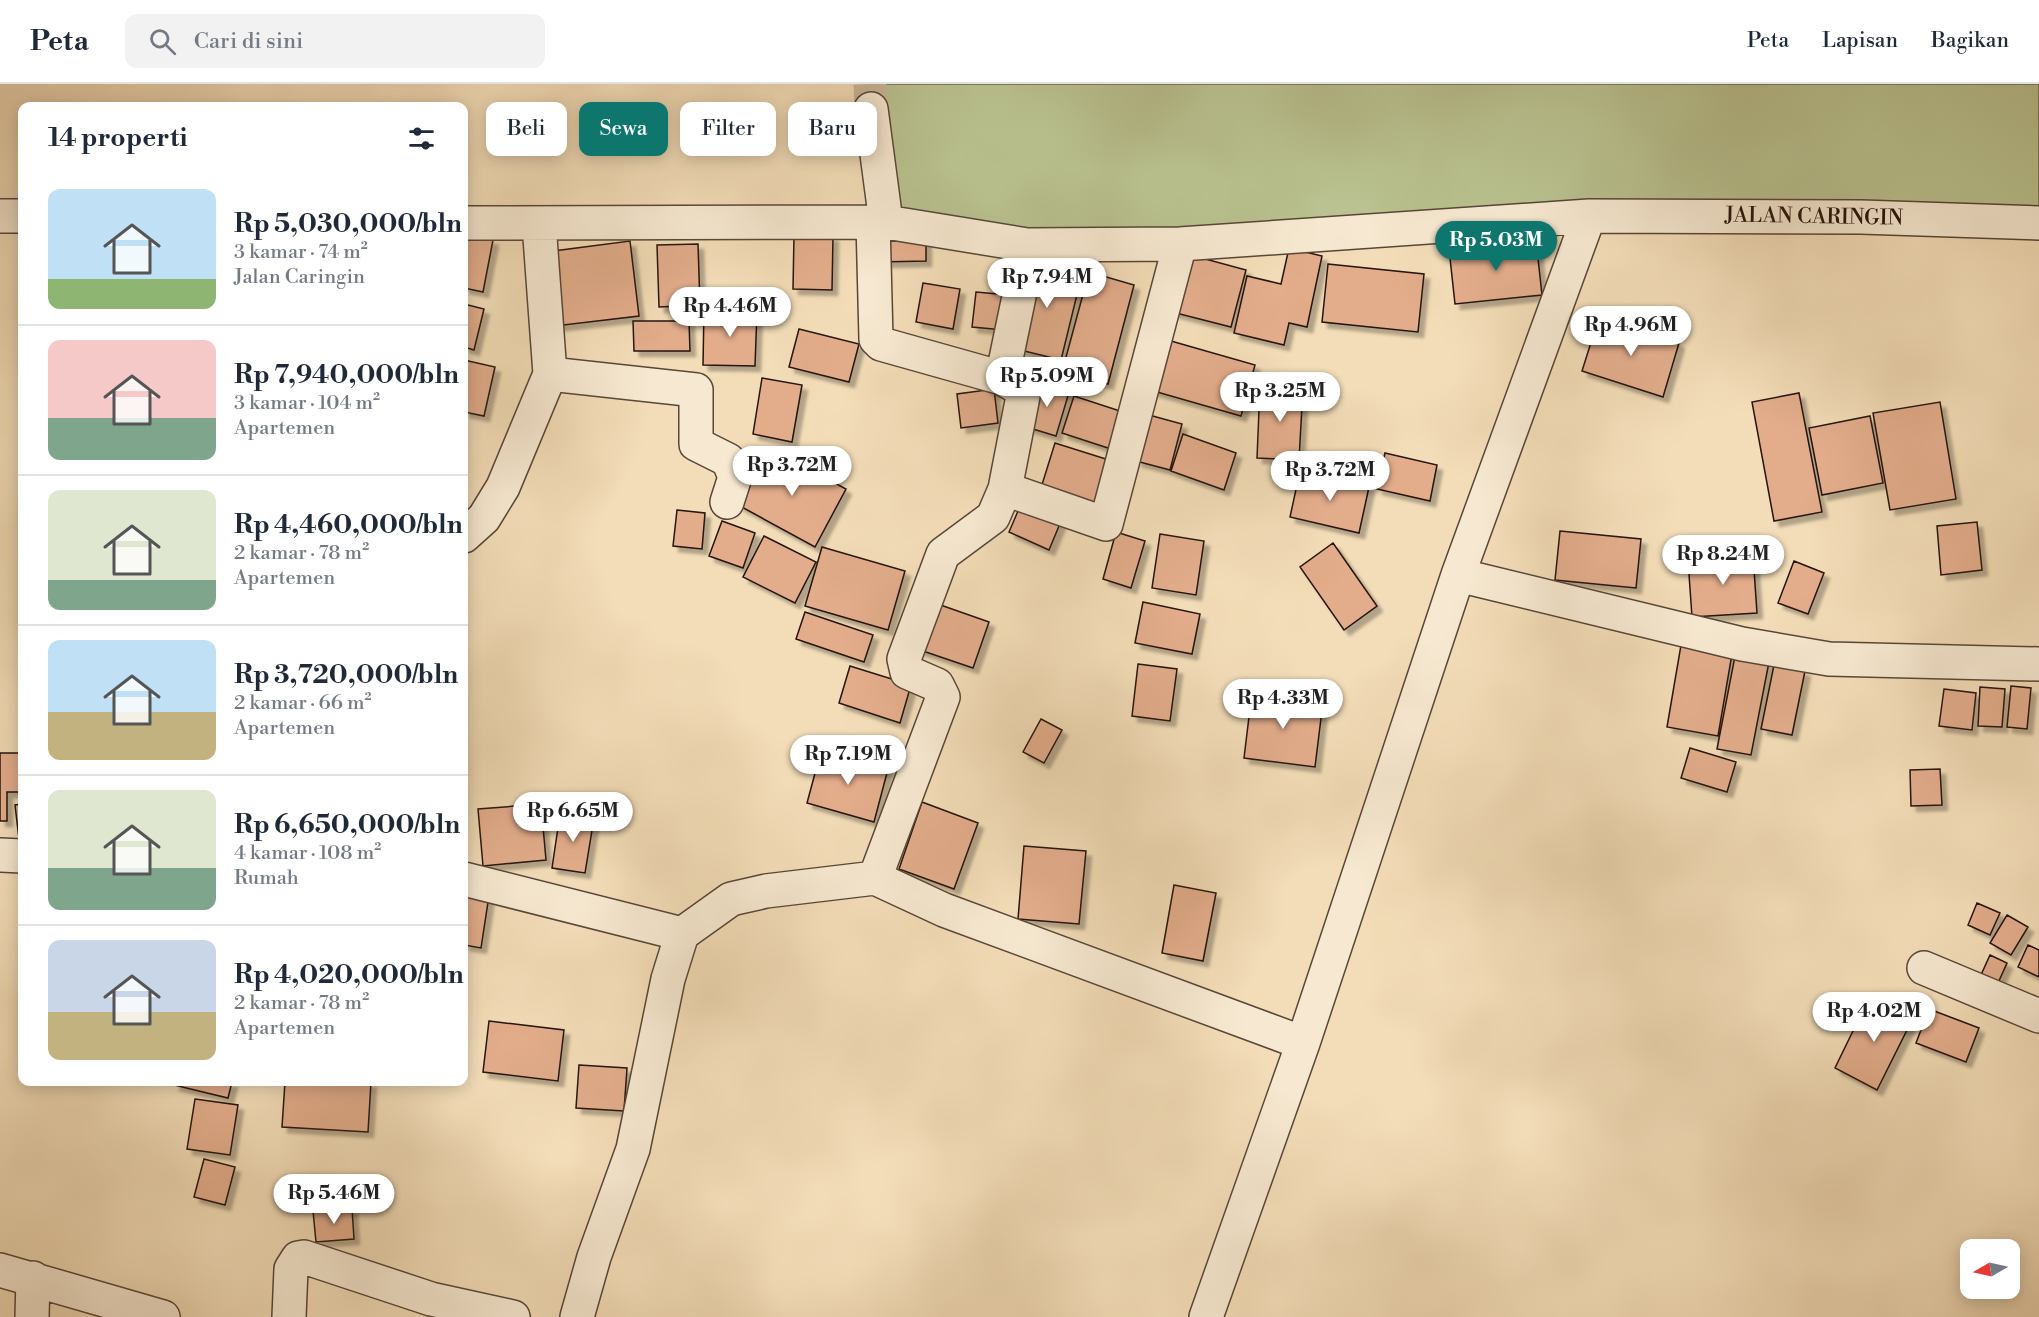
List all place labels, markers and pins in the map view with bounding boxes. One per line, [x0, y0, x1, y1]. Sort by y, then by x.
pin: Rp 5.03M [1434, 221, 1558, 272]
pin: Rp 7.94M [985, 258, 1109, 309]
pin: Rp 4.46M [668, 287, 792, 338]
pin: Rp 4.96M [1569, 306, 1693, 357]
pin: Rp 5.09M [985, 357, 1109, 408]
pin: Rp 3.25M [1218, 372, 1342, 423]
pin: Rp 3.72M [730, 446, 854, 497]
pin: Rp 3.72M [1268, 451, 1392, 502]
pin: Rp 8.24M [1661, 535, 1785, 586]
pin: Rp 4.33M [1221, 679, 1345, 730]
pin: Rp 7.19M [786, 735, 910, 786]
pin: Rp 6.65M [511, 792, 635, 843]
pin: Rp 4.02M [1812, 992, 1936, 1043]
pin: Rp 5.46M [272, 1174, 396, 1225]

